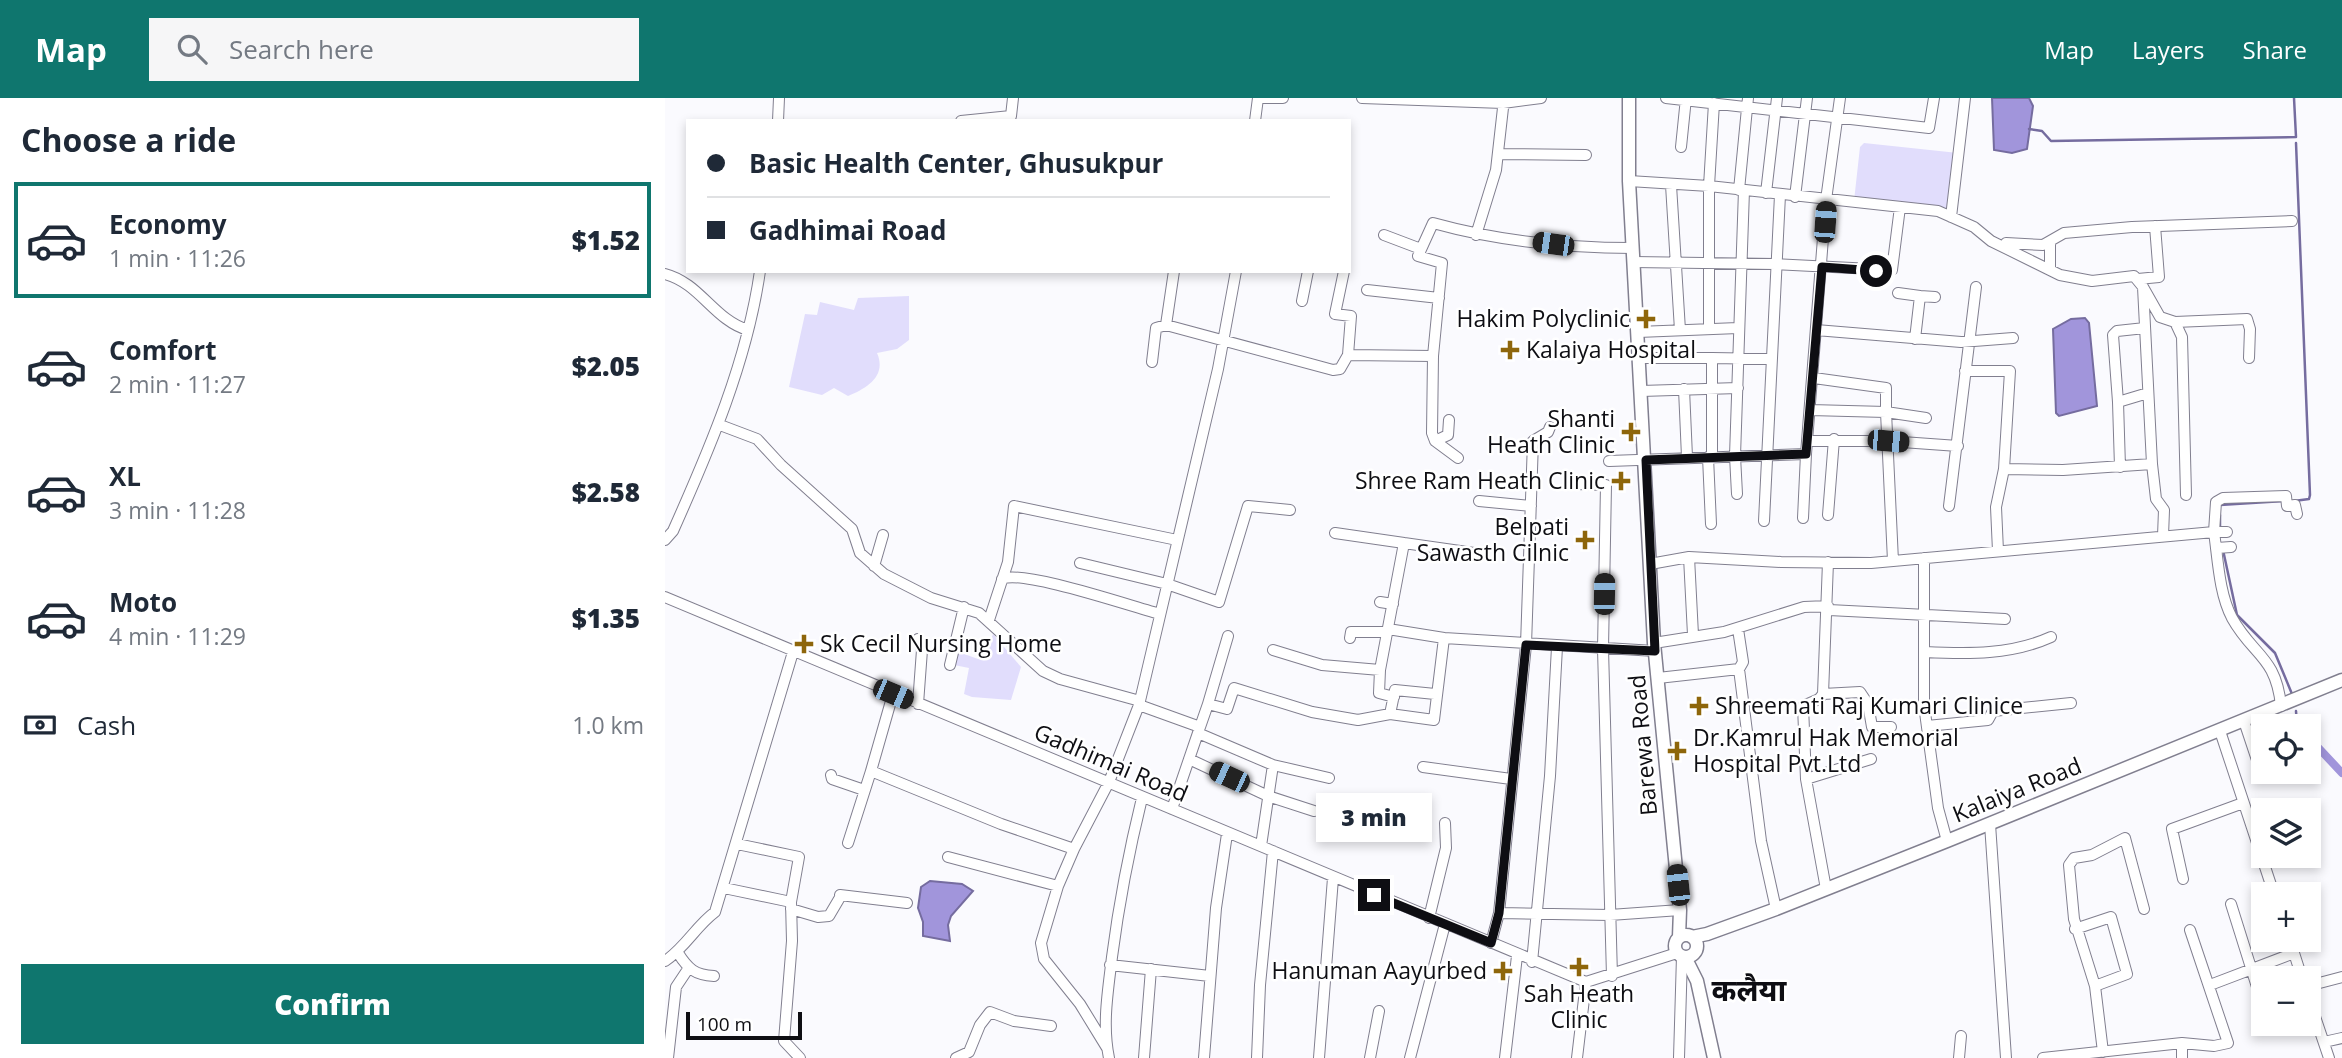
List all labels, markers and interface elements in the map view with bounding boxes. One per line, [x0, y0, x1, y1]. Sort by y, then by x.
search box [149, 18, 639, 81]
text: Map [35, 27, 107, 72]
icon: search [173, 30, 211, 68]
text: Search here [229, 31, 374, 67]
text: Map [2044, 33, 2094, 66]
text: Layers [2132, 33, 2205, 66]
text: Share [2243, 33, 2307, 66]
text: Choose a ride [21, 118, 236, 161]
text: Basic Health Center, Ghusukpur [749, 145, 1163, 181]
car [1814, 200, 1837, 244]
text: Economy [109, 206, 227, 242]
icon: car [25, 209, 88, 272]
text: Gadhimai Road [749, 212, 946, 248]
text: $1.52 [572, 222, 640, 258]
car [1531, 231, 1576, 257]
text: 1 min · 11:26 [109, 242, 246, 274]
route start [1860, 255, 1892, 287]
place label: Hakim Polyclinic [1457, 302, 1630, 334]
marker: Hakim Polyclinic [1636, 309, 1656, 329]
text: Comfort [109, 332, 216, 368]
place label: Kalaiya Hospital [1526, 333, 1696, 365]
icon: car [25, 335, 88, 398]
marker: Kalaiya Hospital [1500, 340, 1520, 360]
text: $2.05 [572, 348, 640, 384]
text: 2 min · 11:27 [109, 368, 246, 400]
place label: Shanti Heath Clinic [1487, 402, 1615, 460]
marker: Shanti Heath Clinic [1621, 422, 1641, 442]
car [1867, 429, 1910, 453]
text: XL [109, 458, 141, 494]
icon: car [25, 461, 88, 524]
place label: Shree Ram Heath Clinic [1355, 464, 1605, 496]
marker: Shree Ram Heath Clinic [1611, 471, 1631, 491]
text: $2.58 [572, 474, 640, 510]
text: 3 min · 11:28 [109, 494, 246, 526]
place label: Belpati Sawasth Cilnic [1417, 510, 1569, 568]
marker: Belpati Sawasth Cilnic [1575, 530, 1595, 550]
car [1594, 573, 1615, 615]
text: Moto [109, 584, 177, 620]
icon: car [25, 587, 88, 650]
text: $1.35 [572, 600, 640, 636]
text: 4 min · 11:29 [109, 620, 246, 652]
place label: Sk Cecil Nursing Home [820, 627, 1062, 659]
marker: Sk Cecil Nursing Home [794, 634, 814, 654]
street label: Barewa Road [1620, 673, 1664, 817]
car [870, 676, 917, 712]
place label: Shreemati Raj Kumari Clinice [1715, 689, 2023, 721]
marker: Shreemati Raj Kumari Clinice [1689, 696, 1709, 716]
icon: cash [21, 706, 59, 744]
text: Cash [77, 707, 136, 743]
text: 1.0 km [572, 709, 644, 741]
map controls [2251, 714, 2321, 1036]
button: locate [2251, 714, 2321, 784]
street label: Gadhimai Road [1030, 715, 1193, 809]
place label: Dr.Kamrul Hak Memorial Hospital Pvt.Ltd [1693, 721, 1959, 779]
marker: Dr.Kamrul Hak Memorial Hospital Pvt.Ltd [1667, 741, 1687, 761]
street label: Kalaiya Road [1947, 749, 2086, 829]
car [1206, 759, 1253, 795]
callout: 3 min [1316, 794, 1432, 842]
button: layers [2251, 798, 2321, 868]
text: 3 min [1341, 801, 1407, 833]
car [1666, 863, 1691, 907]
route end [1358, 879, 1390, 911]
button: + [2251, 882, 2321, 952]
place label: Hanuman Aayurbed [1271, 954, 1487, 986]
marker: Sah Heath Clinic [1569, 957, 1589, 977]
marker: Hanuman Aayurbed [1493, 961, 1513, 981]
button: Confirm [21, 964, 644, 1044]
button: − [2251, 966, 2321, 1036]
district label: कलैया [1712, 969, 1788, 1010]
place label: Sah Heath Clinic [1524, 977, 1634, 1035]
scale bar [686, 1009, 801, 1041]
text: 100 m [697, 1011, 752, 1037]

